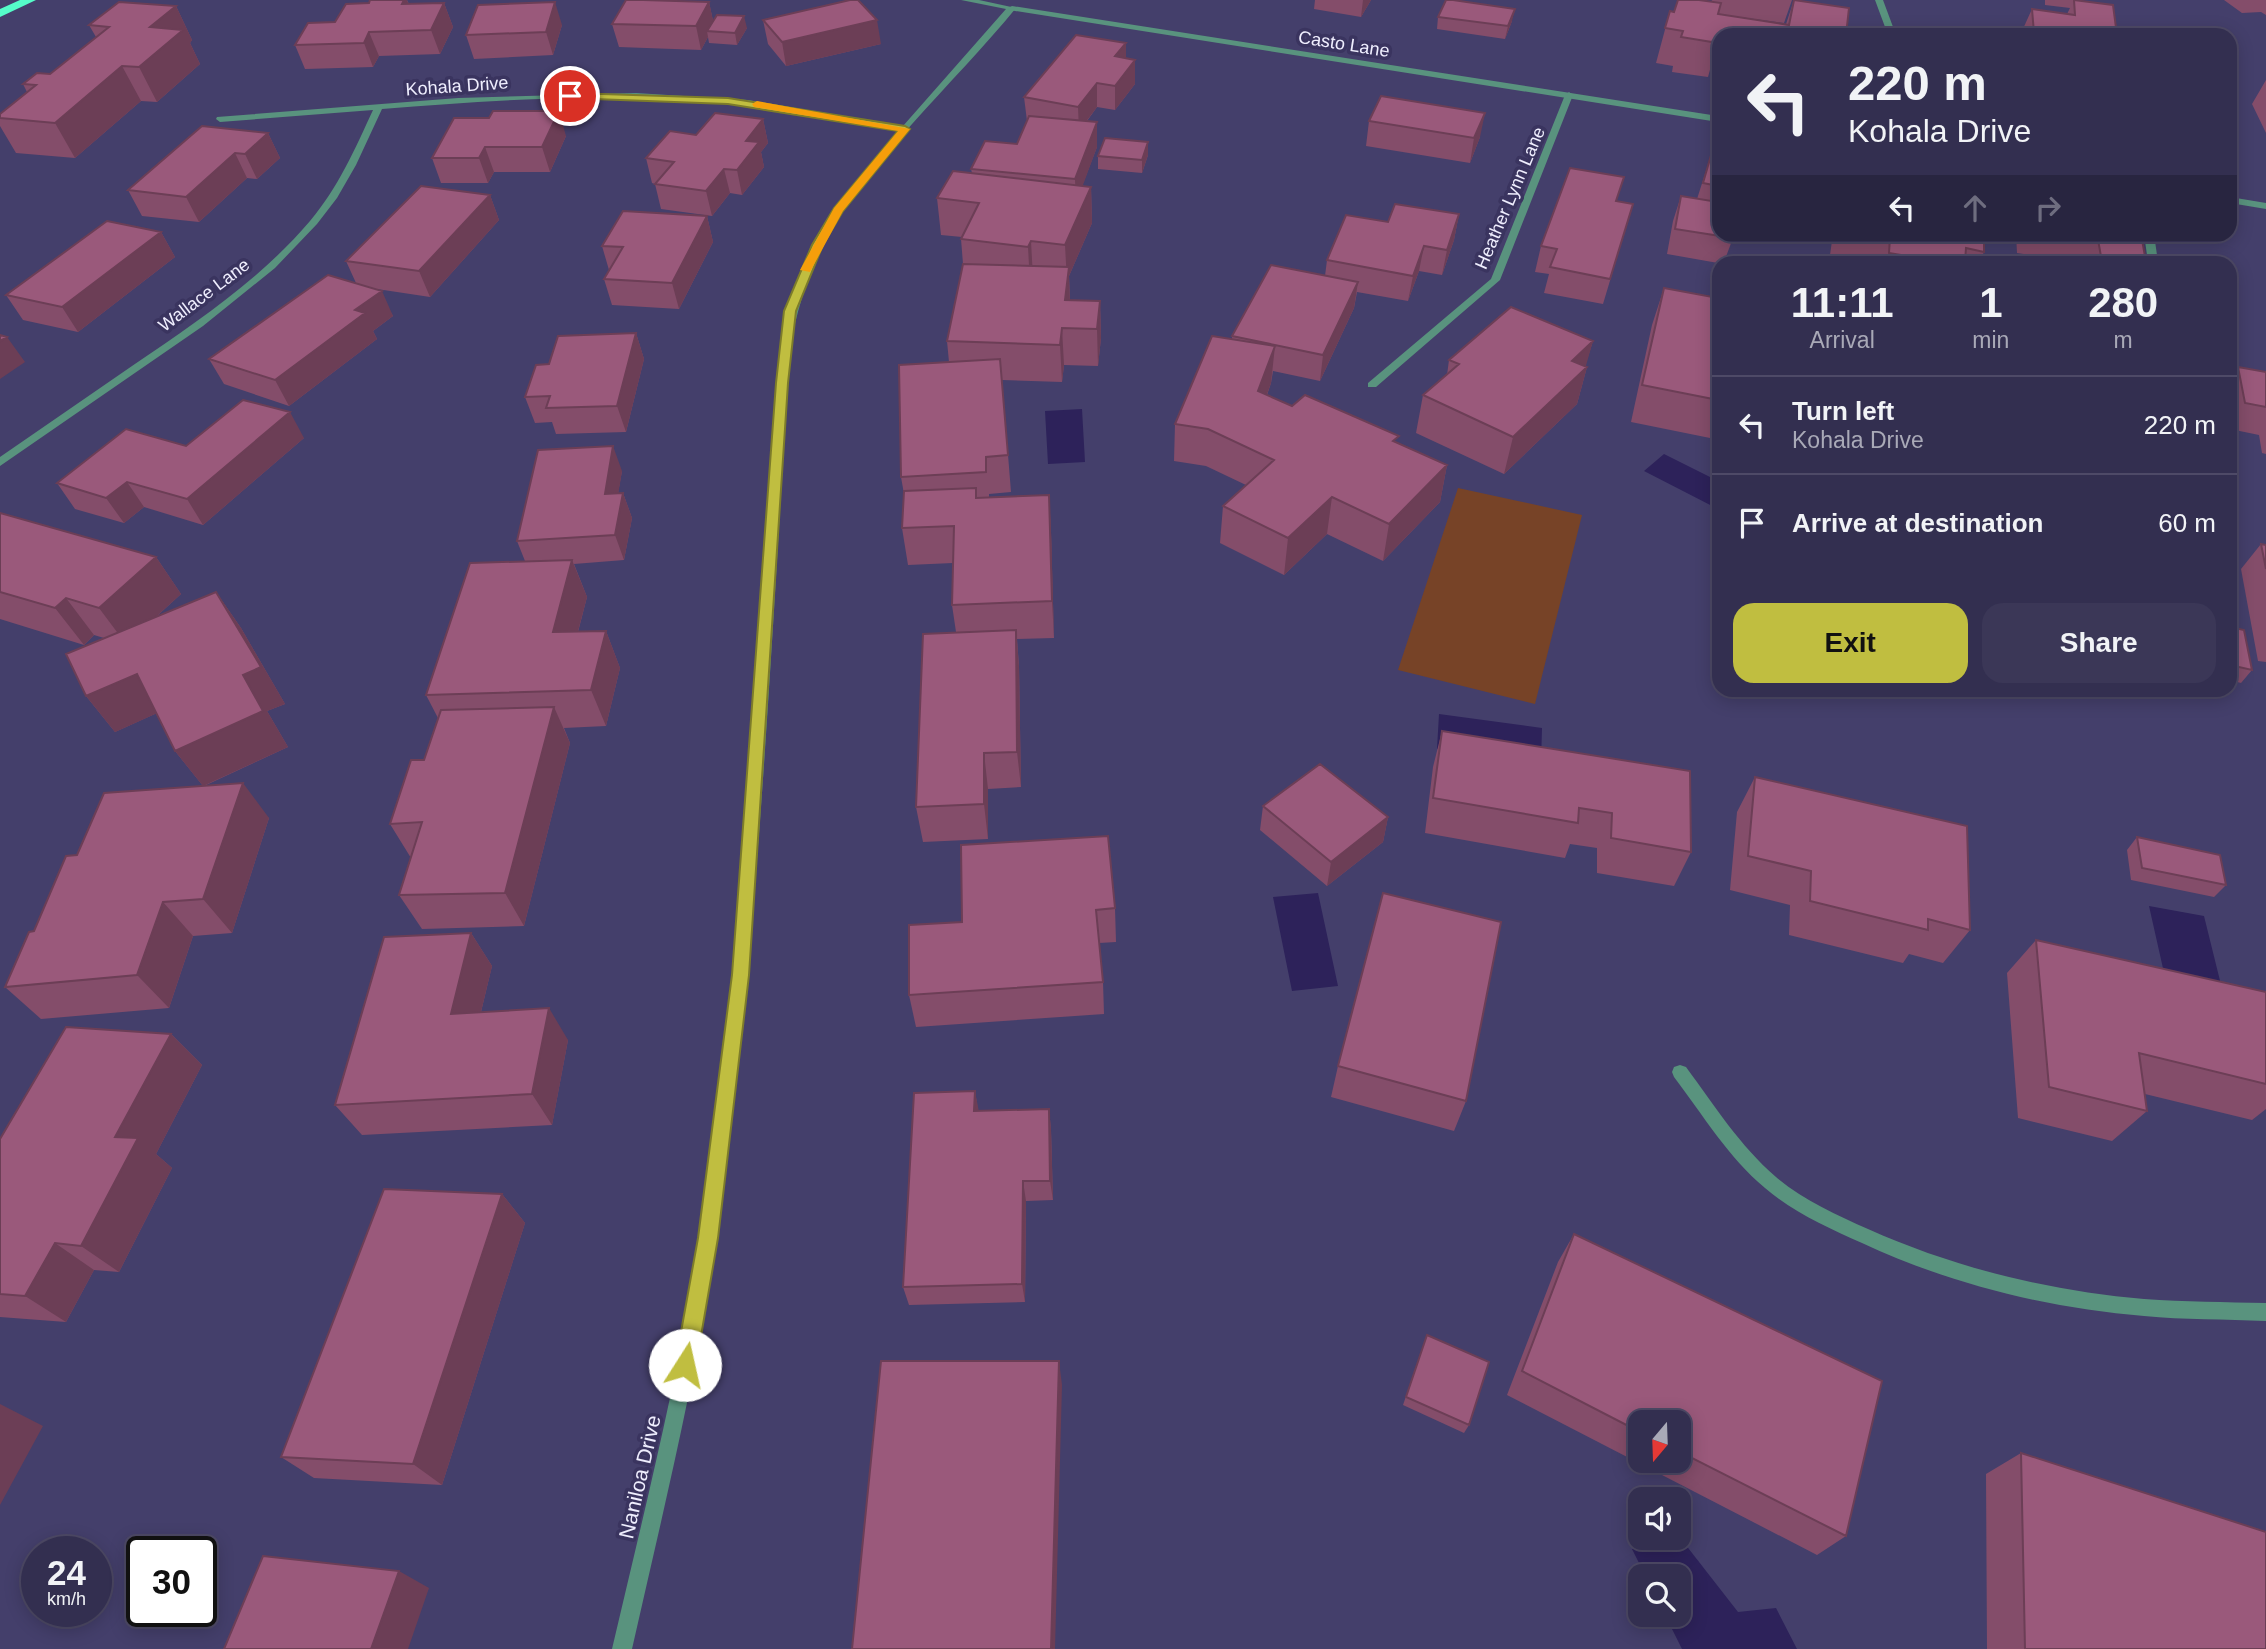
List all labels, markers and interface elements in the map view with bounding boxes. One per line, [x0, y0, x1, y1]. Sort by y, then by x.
street label: Casto Lane [1297, 27, 1391, 61]
icon: left [1733, 56, 1824, 147]
text: 220 m [1848, 56, 1987, 110]
pin [540, 66, 600, 126]
street label: Kohala Drive [405, 72, 509, 100]
icon: arrive [551, 77, 589, 115]
text: Kohala Drive [1848, 113, 2031, 149]
street label: Heather Lynn Lane [1471, 124, 1549, 272]
icon: left [1883, 189, 1921, 227]
icon: ahead [1956, 189, 1994, 227]
icon: right [2029, 189, 2067, 227]
street label: Wallace Lane [155, 254, 253, 336]
text: 11:11 [1791, 279, 1894, 326]
text: 1 [1979, 279, 2003, 326]
text: 280 [2088, 279, 2158, 326]
text: Arrival [1810, 327, 1875, 353]
text: min [1972, 327, 2009, 353]
text: m [2114, 327, 2133, 353]
text: Turn left [1792, 396, 1894, 426]
icon: left [1733, 406, 1771, 444]
text: 220 m [2144, 410, 2216, 440]
text: Kohala Drive [1792, 427, 1924, 453]
icon: arrive [1733, 504, 1771, 542]
text: Arrive at destination [1792, 508, 2043, 538]
text: 60 m [2158, 508, 2216, 538]
button: Exit [1733, 603, 1968, 683]
button: Share [1982, 603, 2216, 683]
position arrow [648, 1328, 722, 1402]
north arrow [1628, 1410, 1690, 1474]
map controls [1628, 1410, 1691, 1627]
street label: Naniloa Drive [614, 1413, 665, 1541]
button: sound [1628, 1487, 1691, 1550]
speed limit sign: 30 [126, 1536, 217, 1627]
text: 24 [47, 1553, 86, 1592]
button: search [1628, 1564, 1691, 1627]
text: km/h [47, 1589, 86, 1609]

